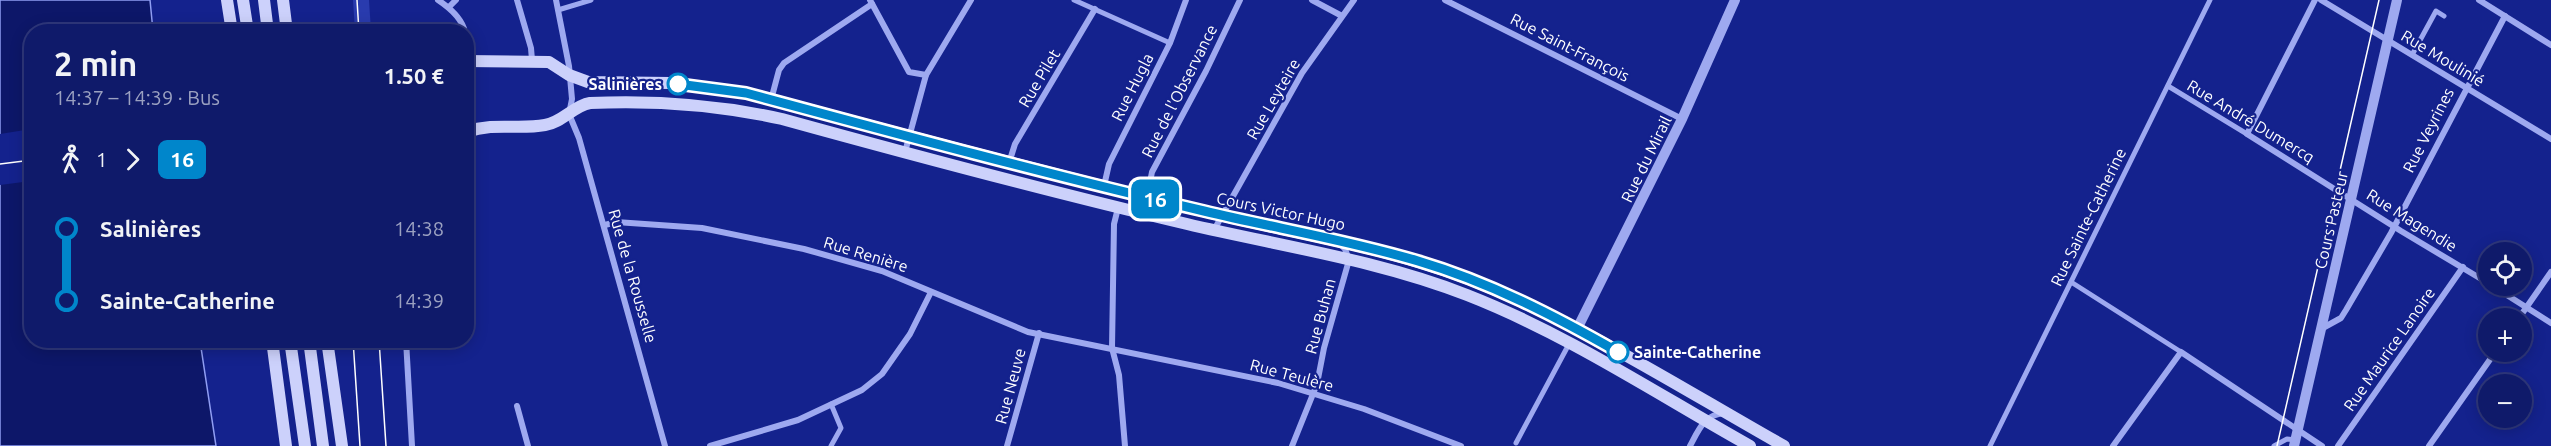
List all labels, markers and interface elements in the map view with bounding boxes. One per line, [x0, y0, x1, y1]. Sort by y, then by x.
street label: Rue Saint-François [1508, 9, 1632, 85]
street label: Rue de l'Observance [1138, 22, 1220, 160]
street label: Rue Moulinié [2398, 26, 2488, 90]
text: 2 min [54, 45, 137, 82]
street label: Rue Pilet [1015, 45, 1064, 110]
street label: Rue Hugla [1107, 50, 1157, 124]
street label: Rue Leyteire [1243, 55, 1303, 143]
text: 1.50 € [384, 63, 444, 88]
marker: Salinières [667, 73, 689, 95]
place label: Salinières [589, 75, 662, 93]
street label: Rue André Dumercq [2184, 76, 2318, 166]
street label: Rue Veyrines [2399, 85, 2457, 175]
text: 14:37 – 14:39 · Bus [54, 86, 220, 109]
street label: Rue du Mirail [1617, 113, 1675, 205]
icon: walk [54, 143, 87, 176]
icon: forward [116, 143, 149, 176]
street label: Rue Sainte-Catherine [2047, 145, 2129, 289]
text: 16 [170, 147, 194, 171]
text: 1 [96, 148, 107, 171]
street label: Cours Pasteur [2311, 169, 2351, 271]
line badge: 16 [1128, 180, 1182, 218]
street label: Rue Magendie [2364, 185, 2460, 255]
text: 16 [1143, 187, 1167, 211]
street label: Cours Victor Hugo [1215, 189, 1347, 233]
street label: Rue de la Rousselle [605, 207, 661, 345]
text: Salinières [100, 216, 201, 241]
text: 14:38 [394, 217, 444, 240]
street label: Rue Renière [822, 233, 910, 275]
map controls [2478, 242, 2532, 428]
button: locate [2478, 242, 2532, 296]
street label: Rue Buhan [1301, 276, 1339, 356]
street label: Rue Maurice Lanoire [2340, 284, 2438, 414]
text: Sainte-Catherine [100, 288, 275, 313]
text: 14:39 [394, 289, 444, 312]
button: + [2478, 308, 2532, 362]
marker: Sainte-Catherine [1607, 341, 1629, 363]
place label: Sainte-Catherine [1634, 343, 1761, 361]
street label: Rue Neuve [991, 346, 1029, 426]
street label: Rue Teulère [1248, 355, 1336, 395]
button: − [2478, 374, 2532, 428]

